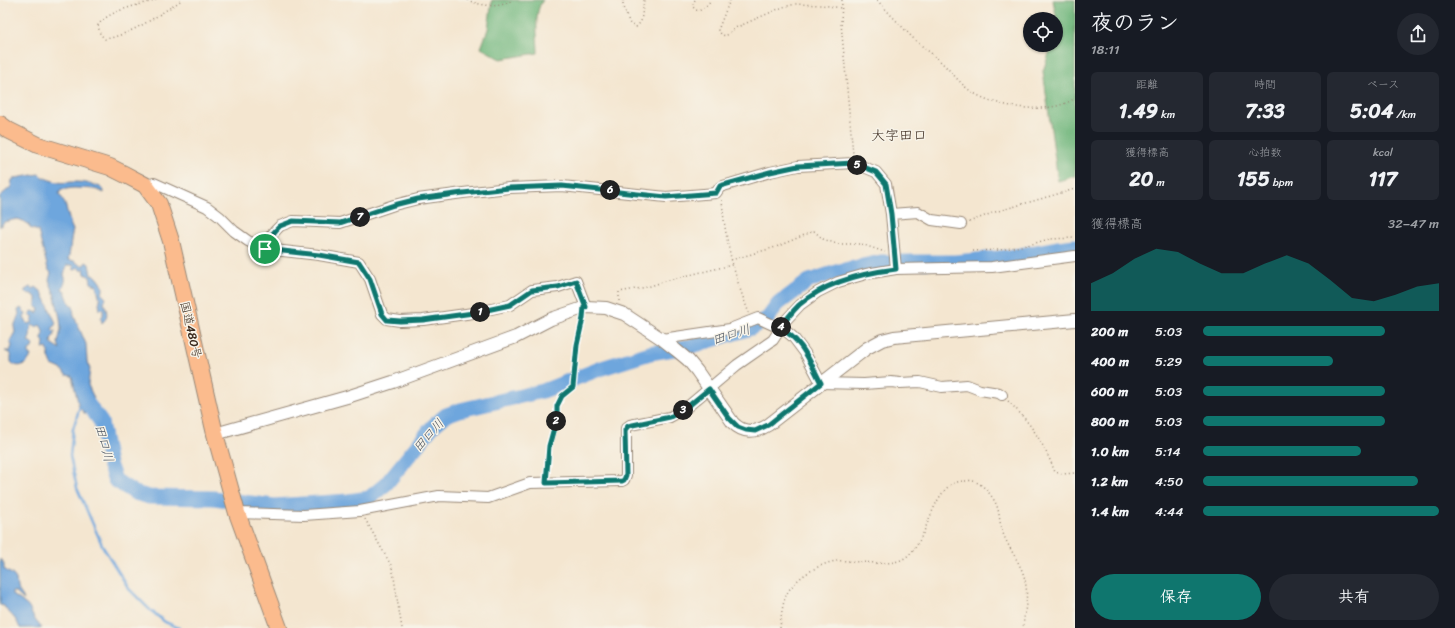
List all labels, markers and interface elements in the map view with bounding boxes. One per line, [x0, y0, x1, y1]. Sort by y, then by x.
text: 夜のラン [1091, 3, 1179, 42]
map controls [1023, 12, 1063, 52]
button: locate [1023, 12, 1063, 52]
button: share [1397, 13, 1439, 55]
text: 18:11 [1091, 38, 1120, 61]
text: 距離 [1136, 75, 1158, 94]
text: 時間 [1254, 75, 1276, 94]
text: ペース [1367, 75, 1399, 94]
text: 1.49 [1119, 94, 1158, 129]
text: 7:33 [1245, 94, 1285, 129]
text: 5:04 [1350, 94, 1393, 129]
text: km [1158, 105, 1175, 124]
text: /km [1393, 105, 1416, 124]
district label: 大字田口 [871, 123, 927, 148]
text: 獲得標高 [1125, 143, 1169, 162]
text: 心拍数 [1249, 143, 1282, 162]
text: kcal [1373, 143, 1393, 162]
pin: 5 [847, 155, 867, 175]
text: 5 [854, 155, 860, 174]
text: 20 [1129, 162, 1153, 197]
text: 155 [1237, 162, 1270, 197]
text: 117 [1369, 162, 1397, 197]
text: m [1153, 173, 1165, 192]
text: bpm [1270, 173, 1293, 192]
pin: 6 [600, 180, 620, 200]
text: 6 [607, 180, 613, 199]
pin: 7 [350, 207, 370, 227]
text: 7 [357, 207, 363, 226]
text: 獲得標高 [1091, 212, 1143, 235]
text: 32–47 m [1388, 212, 1439, 235]
pin [248, 232, 282, 266]
icon: arrive [254, 238, 276, 260]
street label: 国道480号 [174, 299, 208, 361]
pin: 1 [470, 302, 490, 322]
text: 1 [478, 302, 482, 321]
pin: 4 [771, 317, 791, 337]
text: 4 [778, 317, 784, 336]
water label: 田口川 [709, 318, 753, 351]
text: 200 m [1091, 320, 1128, 343]
text: 5:03 [1155, 320, 1182, 343]
text: 400 m [1091, 350, 1129, 373]
text: 5:29 [1155, 350, 1182, 373]
text: 600 m [1091, 380, 1128, 403]
text: 5:03 [1155, 380, 1182, 403]
pin: 3 [673, 400, 693, 420]
text: 3 [680, 400, 686, 419]
text: 800 m [1091, 410, 1129, 433]
text: 5:03 [1155, 410, 1182, 433]
pin: 2 [546, 411, 566, 431]
text: 2 [553, 411, 559, 430]
water label: 田口川 [407, 413, 450, 458]
water label: 田口川 [88, 421, 121, 465]
text: 1.0 km [1091, 440, 1129, 463]
text: 5:14 [1155, 440, 1181, 463]
text: 1.2 km [1091, 470, 1128, 493]
text: 4:50 [1155, 470, 1183, 493]
text: 1.4 km [1091, 500, 1129, 523]
text: 4:44 [1155, 500, 1183, 523]
button: 保存 [1091, 574, 1261, 620]
button: 共有 [1269, 574, 1439, 620]

